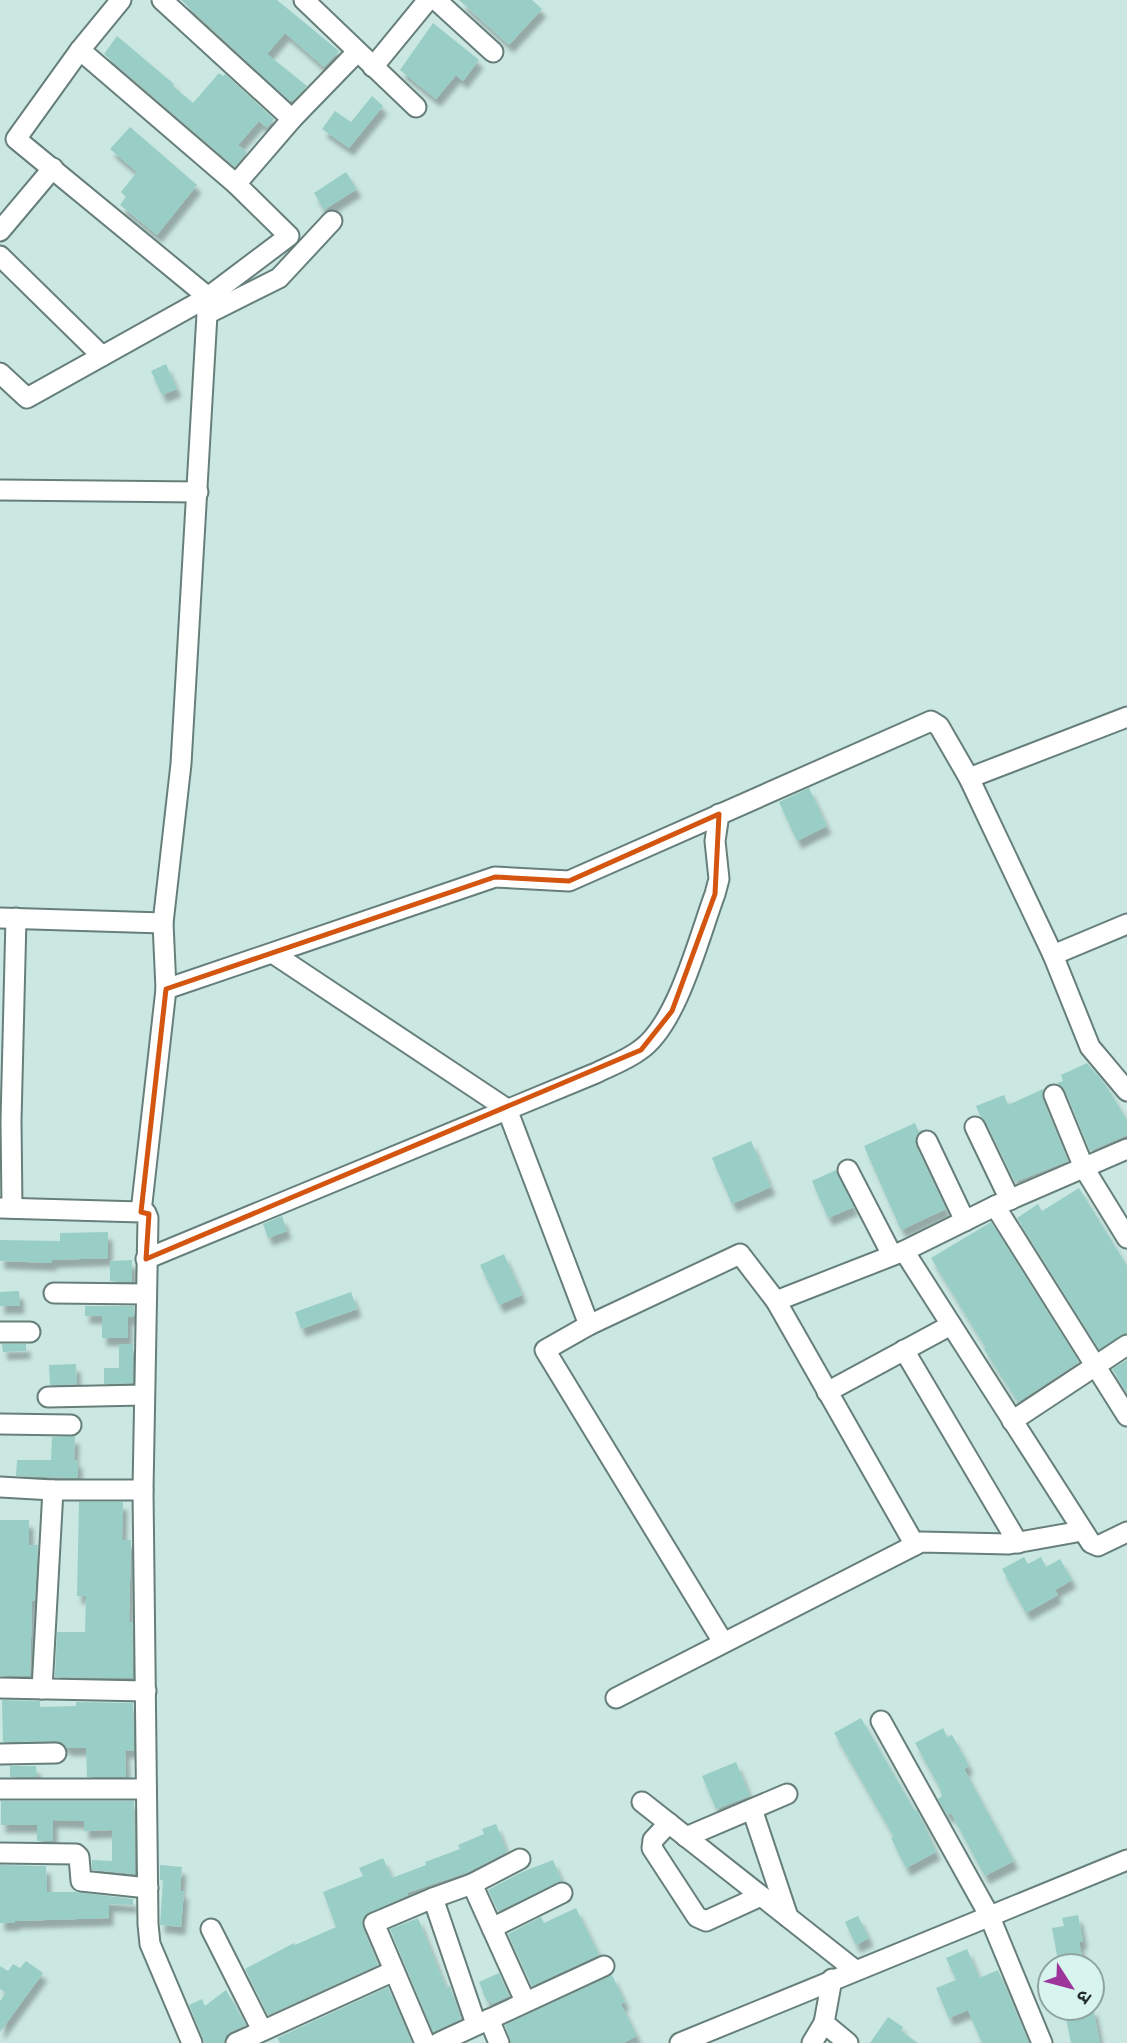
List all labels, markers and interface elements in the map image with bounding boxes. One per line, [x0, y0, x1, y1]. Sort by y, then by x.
north arrow [1036, 1952, 1106, 2022]
text: उ [1070, 1985, 1096, 2008]

